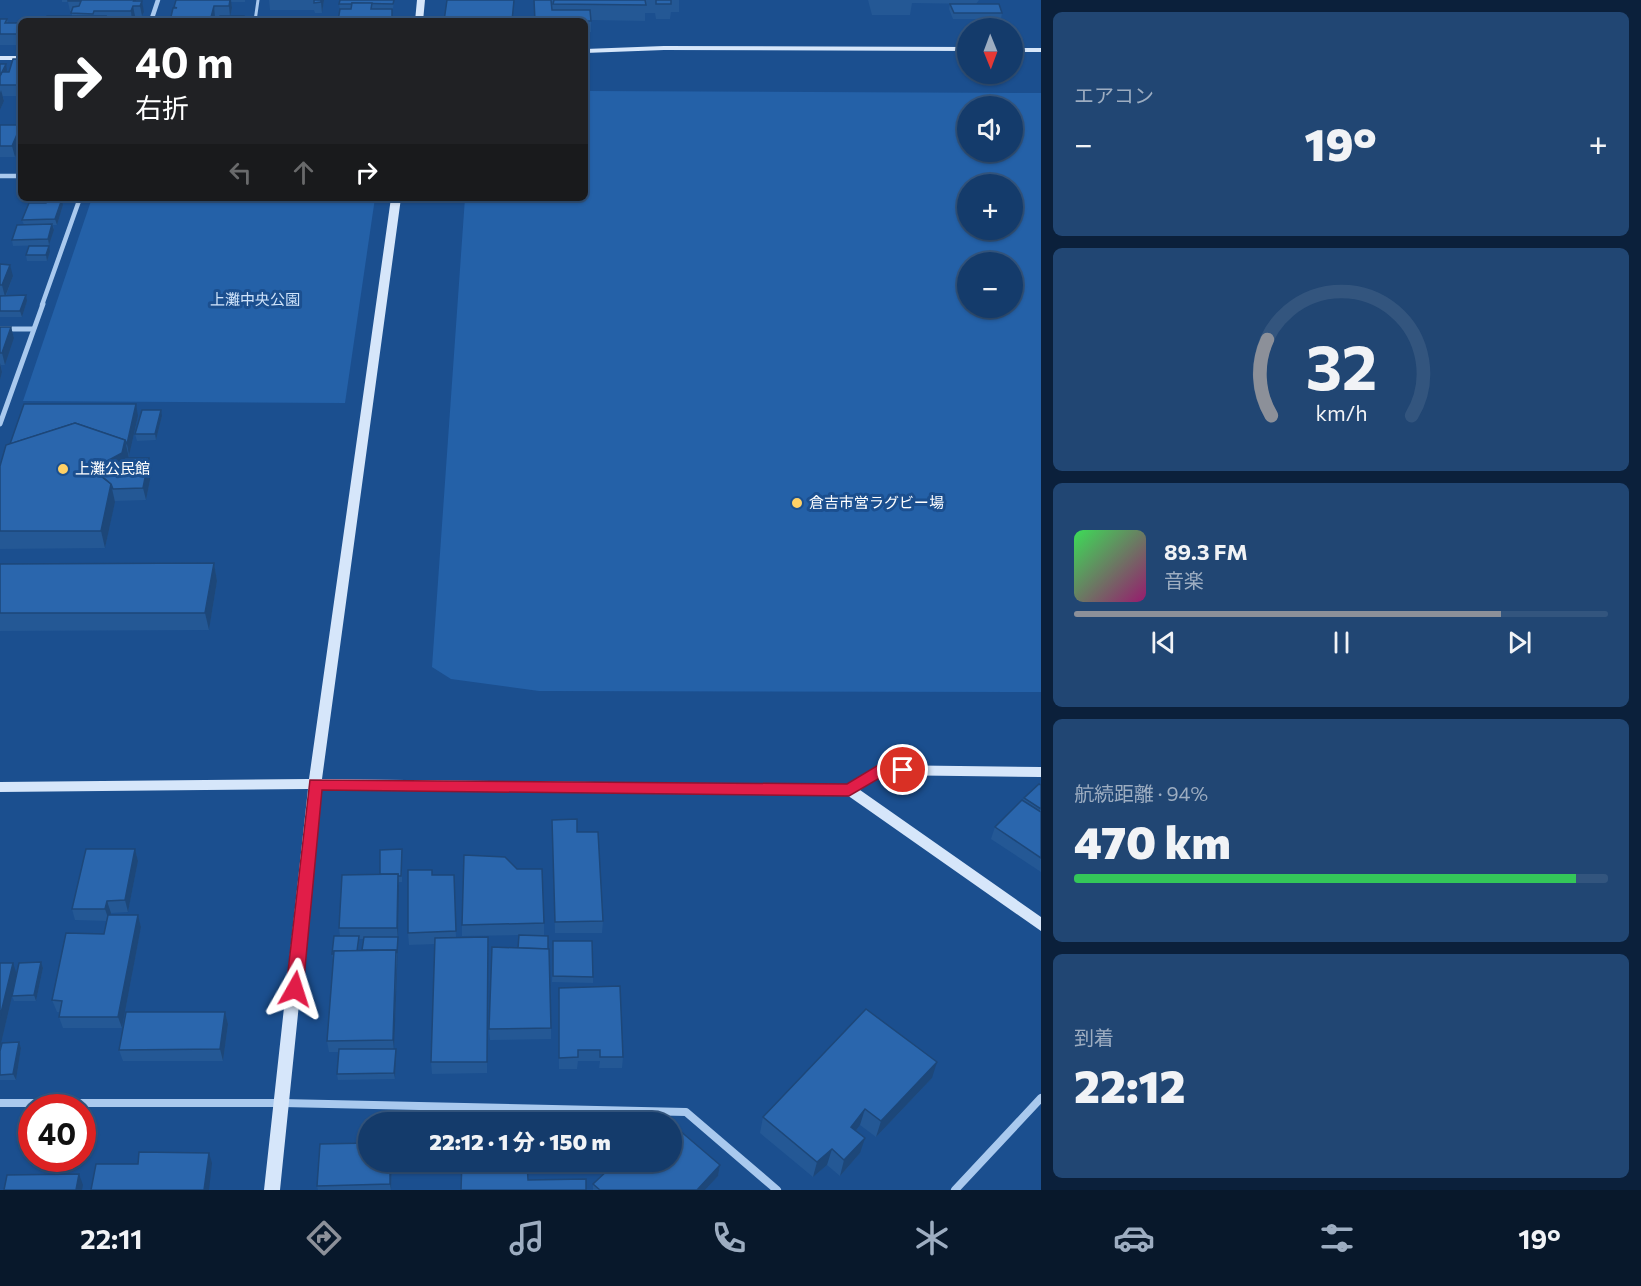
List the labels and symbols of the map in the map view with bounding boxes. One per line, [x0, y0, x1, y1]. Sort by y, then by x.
north arrow [957, 18, 1023, 84]
park label: 上灘中央公園 [210, 290, 300, 308]
place label: 上灘公民館 [75, 459, 150, 477]
marker: 上灘公民館 [56, 462, 70, 476]
place label: 倉吉市営ラグビー場 [809, 493, 944, 511]
marker: 倉吉市営ラグビー場 [790, 496, 804, 510]
pin [877, 744, 928, 795]
position arrow [263, 957, 327, 1021]
speed limit sign: 40 [18, 1094, 96, 1172]

